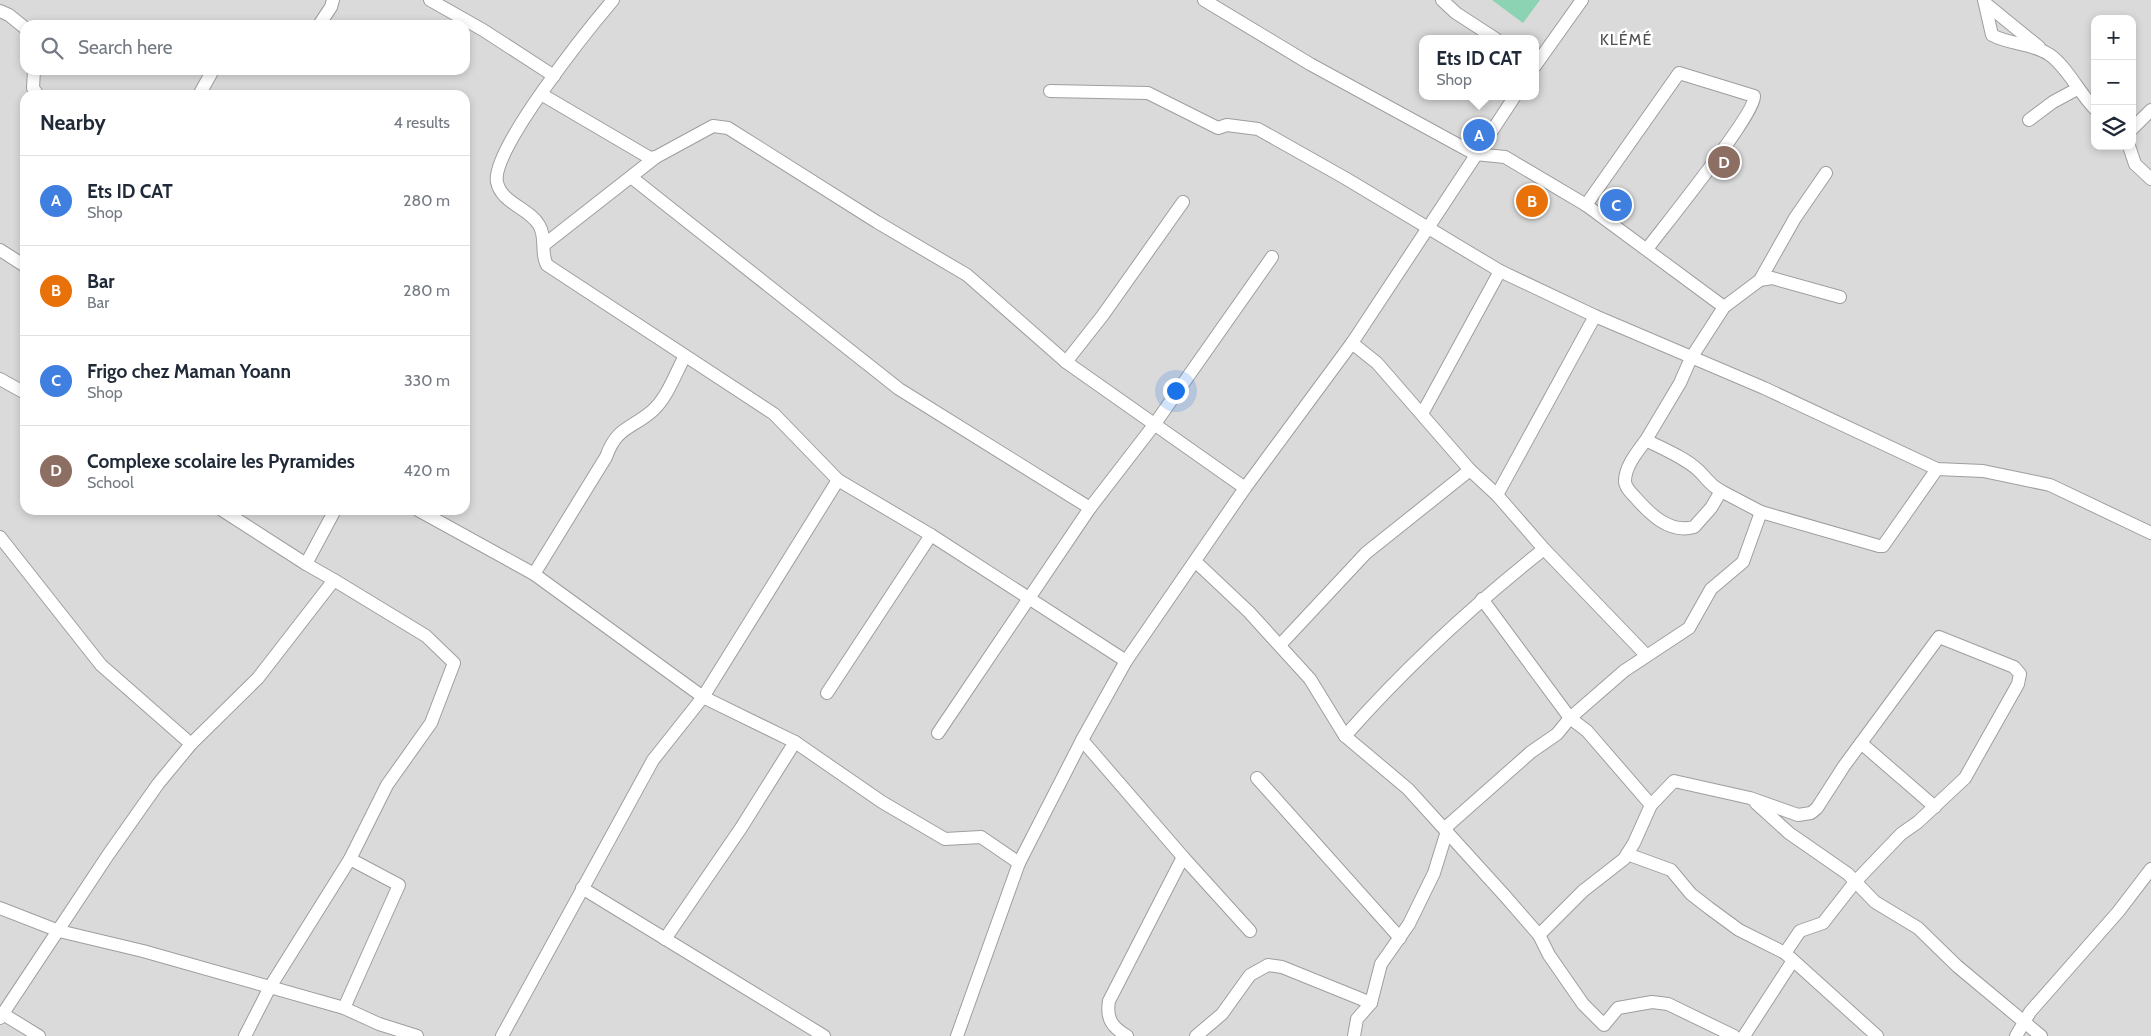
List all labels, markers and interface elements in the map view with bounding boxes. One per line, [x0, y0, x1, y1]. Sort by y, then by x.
map controls [2091, 15, 2136, 150]
button: + [2091, 15, 2136, 60]
search box [20, 20, 470, 75]
district label: KLÉMÉ [1600, 30, 1652, 49]
icon: search [38, 34, 66, 62]
popup [1419, 35, 1539, 100]
text: Search here [78, 36, 172, 59]
text: Ets ID CAT [1436, 47, 1522, 70]
button: − [2091, 60, 2136, 105]
text: Shop [1436, 70, 1472, 89]
button: layers [2091, 105, 2136, 150]
text: Nearby [40, 110, 106, 135]
text: 4 results [393, 113, 450, 132]
pin: A [1463, 116, 1495, 154]
pin: D [1708, 143, 1740, 181]
text: Ets ID CAT [87, 180, 173, 203]
pin: B [1516, 182, 1548, 220]
pin: C [1600, 186, 1632, 224]
text: A [51, 191, 61, 210]
text: 280 m [403, 191, 450, 210]
text: Shop [87, 203, 123, 222]
text: Bar [87, 270, 115, 293]
text: B [51, 281, 61, 300]
text: 280 m [403, 281, 450, 300]
text: Bar [87, 293, 109, 312]
text: Frigo chez Maman Yoann [87, 360, 291, 383]
text: C [51, 371, 61, 390]
text: 330 m [404, 371, 450, 390]
your location [1163, 378, 1189, 404]
text: Shop [87, 383, 123, 402]
text: Complexe scolaire les Pyramides [87, 450, 355, 473]
text: D [50, 461, 62, 480]
text: 420 m [404, 461, 450, 480]
text: School [87, 473, 134, 492]

